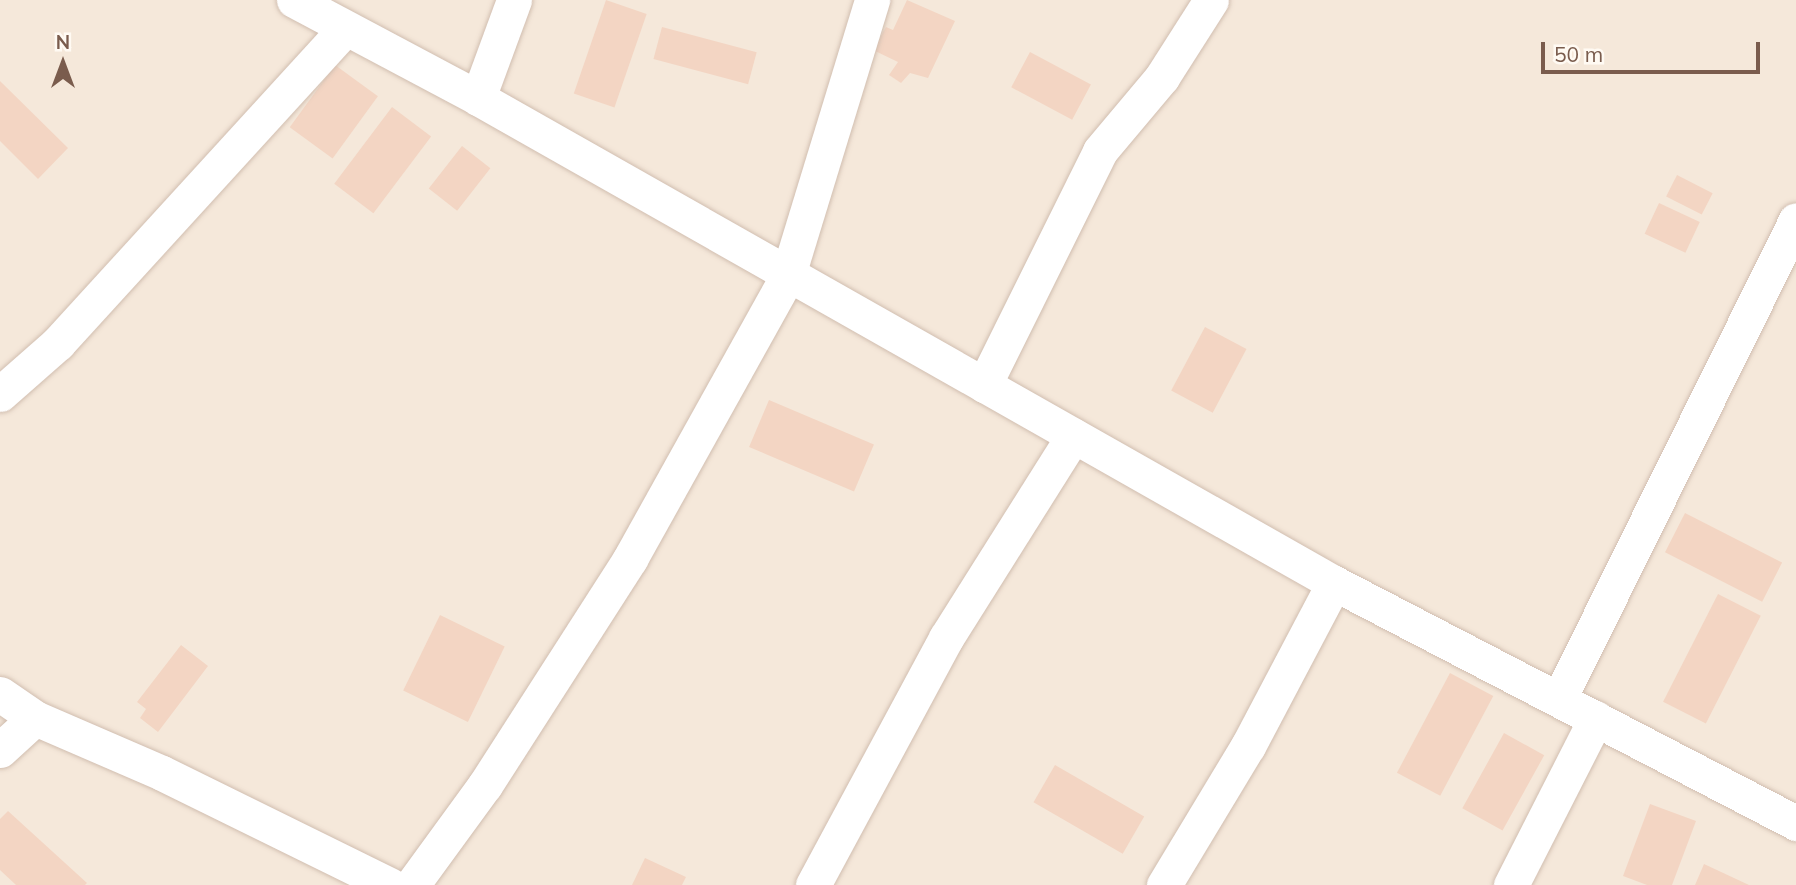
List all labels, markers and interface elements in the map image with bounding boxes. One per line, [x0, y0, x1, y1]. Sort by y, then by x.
north arrow [28, 28, 98, 98]
scale bar [1544, 28, 1763, 72]
text: N [56, 30, 70, 54]
text: 50 m [1554, 41, 1603, 67]

